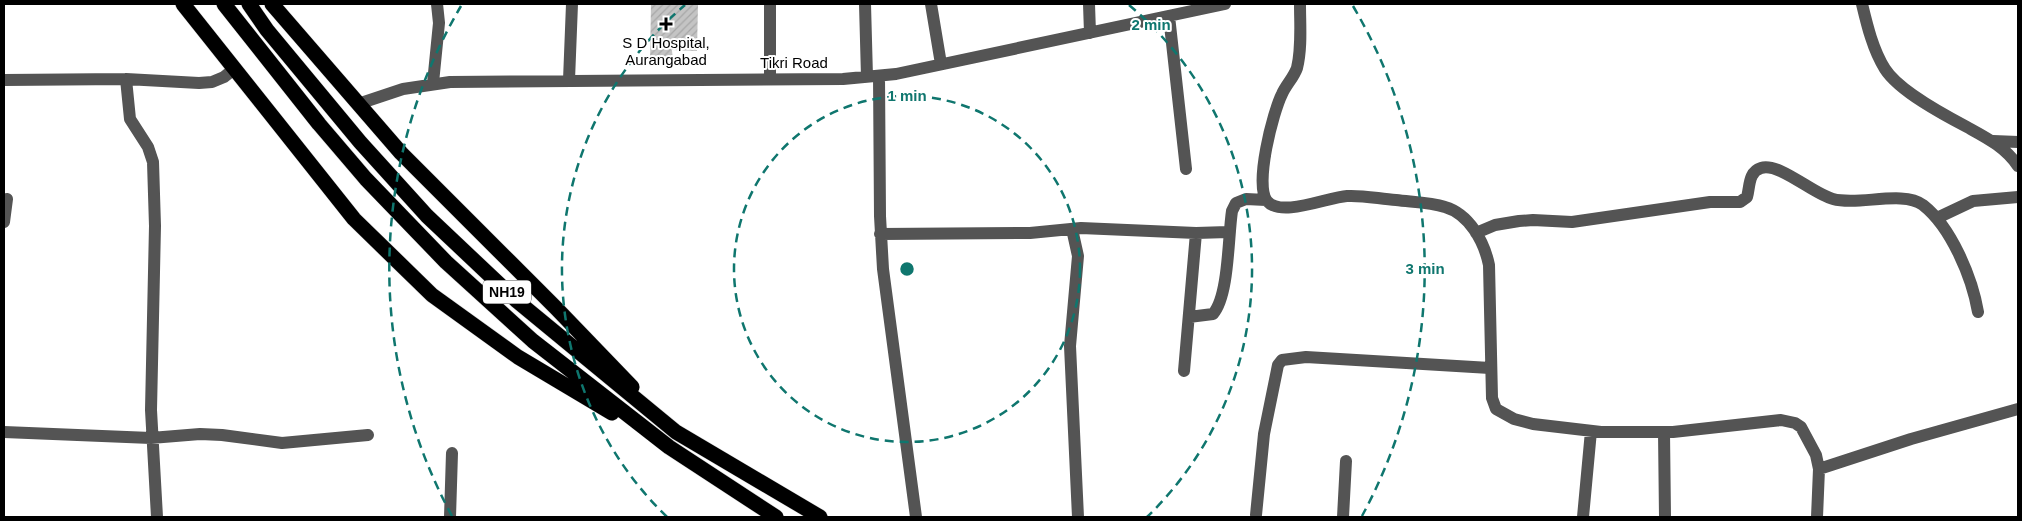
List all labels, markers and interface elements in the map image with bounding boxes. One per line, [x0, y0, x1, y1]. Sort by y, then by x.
text: 2 min [1131, 16, 1171, 33]
marker: S D Hospital, Aurangabad [659, 17, 673, 31]
place label: S D Hospital, Aurangabad [622, 34, 710, 68]
street label: Tikri Road [760, 54, 828, 71]
text: 1 min [887, 87, 927, 104]
centre of rings [898, 260, 916, 278]
text: 3 min [1405, 260, 1445, 277]
road number: NH19 [483, 280, 531, 304]

